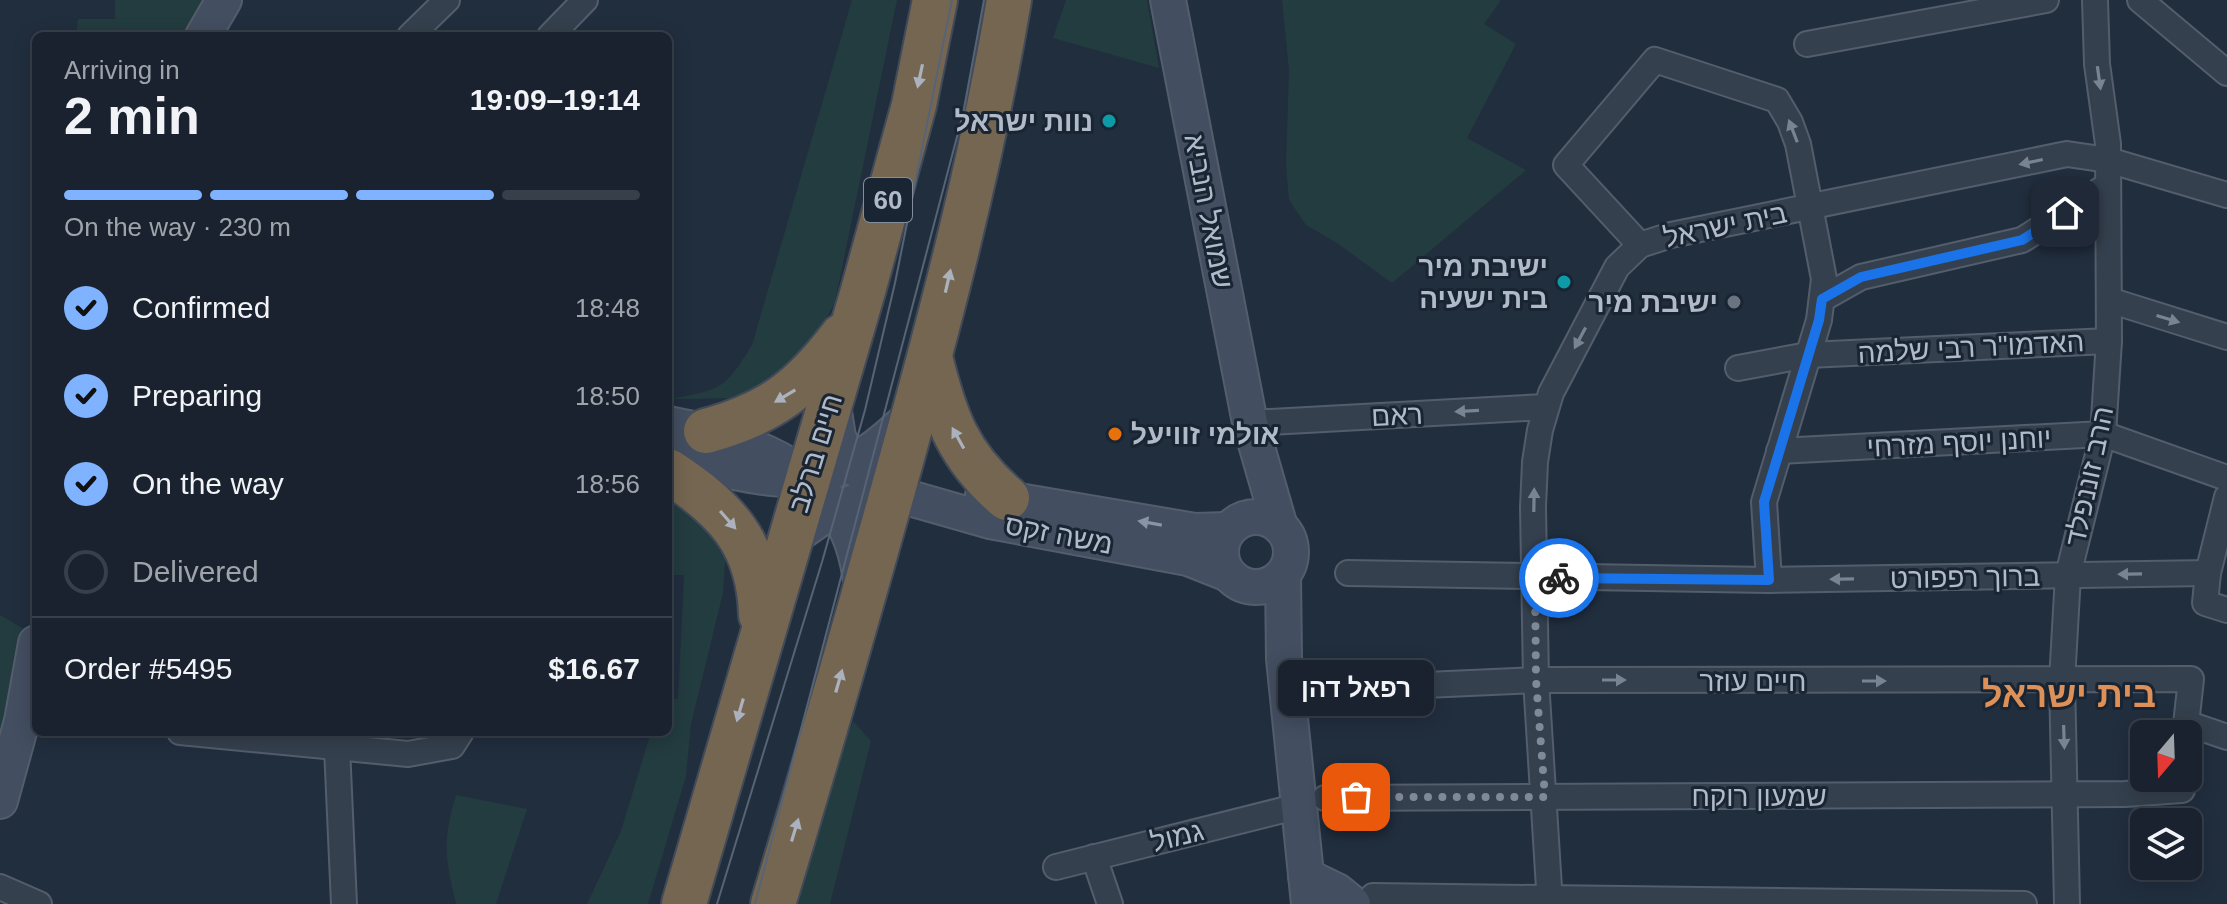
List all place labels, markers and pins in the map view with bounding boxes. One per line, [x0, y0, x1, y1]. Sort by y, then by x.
place label: נוות ישראל [954, 106, 1093, 137]
marker: נוות ישראל [1100, 112, 1118, 130]
pin [2031, 179, 2099, 247]
place label: ישיבת מיר בית ישעיה [1418, 251, 1548, 314]
marker: ישיבת מיר בית ישעיה [1555, 273, 1573, 291]
place label: ישיבת מיר [1588, 287, 1718, 318]
marker: ישיבת מיר [1725, 293, 1743, 311]
place label: אולמי זוויעל [1131, 419, 1279, 450]
marker: אולמי זוויעל [1106, 425, 1124, 443]
callout: רפאל דהן [1278, 661, 1434, 717]
pin [1322, 763, 1390, 831]

